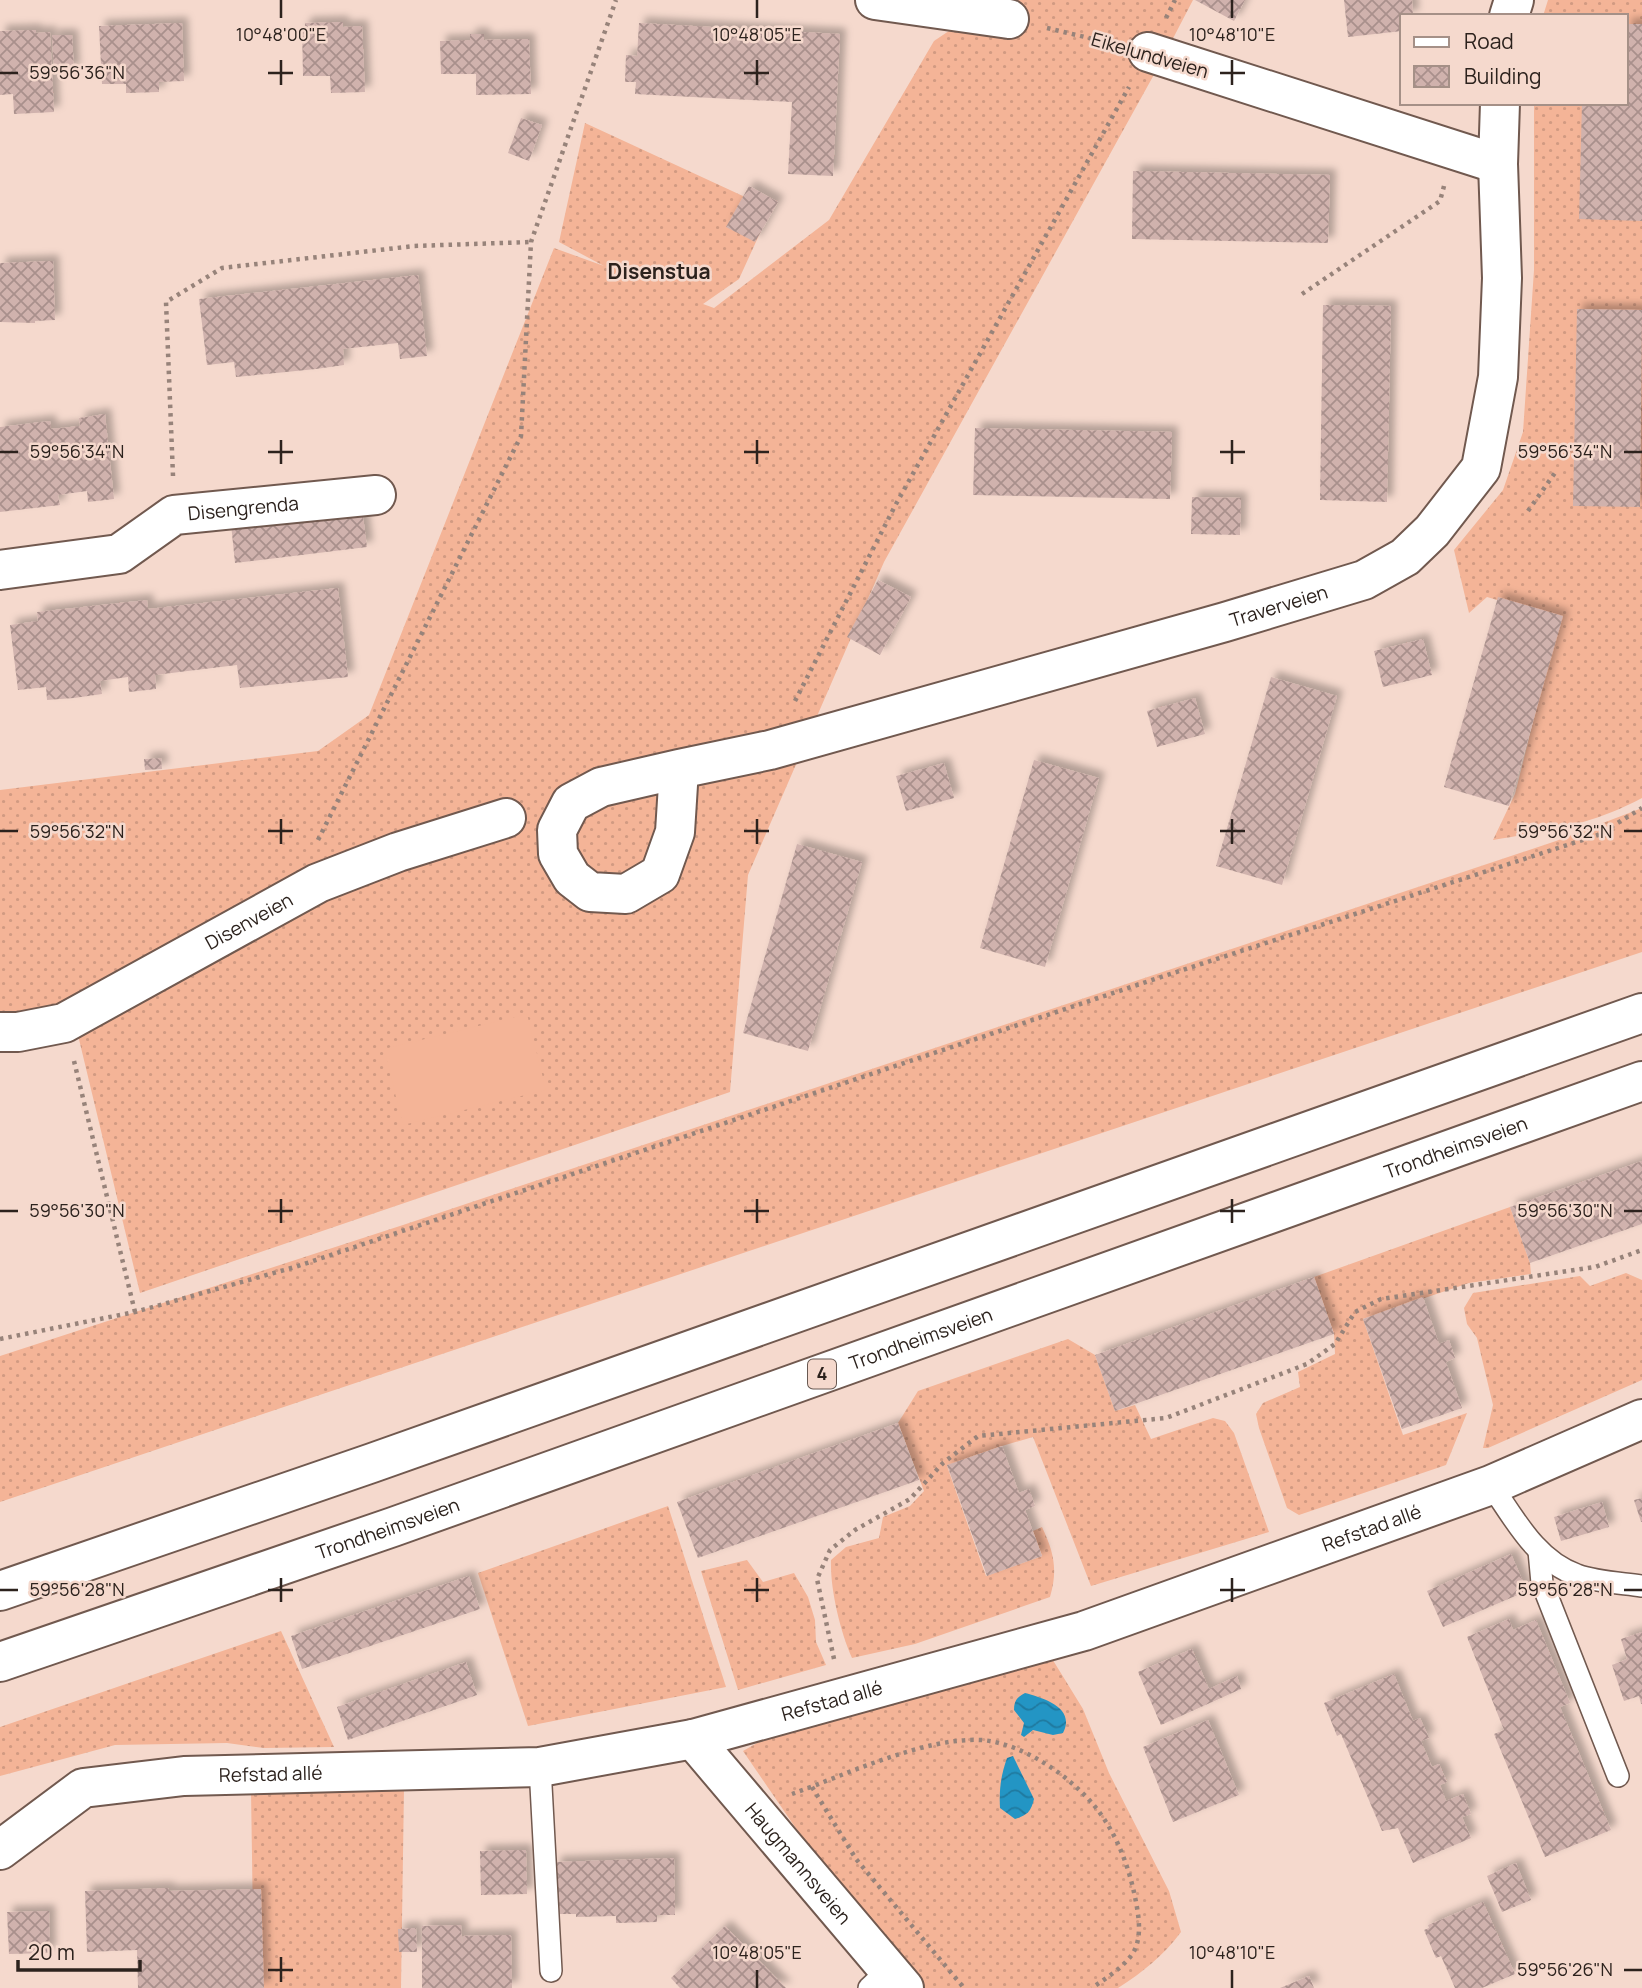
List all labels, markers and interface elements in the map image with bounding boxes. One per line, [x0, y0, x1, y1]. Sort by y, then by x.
legend [1400, 14, 1628, 105]
text: 10°48'00"E [236, 22, 326, 46]
text: 10°48'05"E [712, 22, 802, 46]
text: 10°48'10"E [1189, 22, 1275, 46]
street label: Eikelundveien [1088, 26, 1212, 84]
text: Road [1464, 27, 1514, 55]
text: 59°56'36"N [29, 60, 125, 84]
text: Building [1464, 62, 1541, 90]
district label: Disenstua [607, 257, 711, 285]
text: 59°56'34"N [30, 439, 124, 463]
text: 59°56'34"N [1518, 439, 1612, 463]
street label: Disengrenda [187, 490, 300, 527]
street label: Traverveien [1226, 579, 1331, 633]
text: 59°56'32"N [30, 819, 124, 843]
text: 59°56'32"N [1518, 819, 1612, 843]
street label: Disenveien [200, 886, 297, 956]
street label: Trondheimsveien [1381, 1110, 1531, 1185]
text: 59°56'30"N [29, 1198, 125, 1222]
text: 59°56'30"N [1517, 1198, 1613, 1222]
street label: Trondheimsveien [846, 1301, 996, 1376]
road number: 4 [808, 1359, 836, 1388]
street label: Trondheimsveien [312, 1491, 463, 1566]
street label: Refstad allé [1318, 1498, 1425, 1558]
text: 59°56'28"N [29, 1577, 125, 1601]
text: 59°56'28"N [1517, 1577, 1613, 1601]
street label: Refstad allé [778, 1674, 885, 1727]
street label: Refstad allé [219, 1760, 323, 1788]
street label: Haugmannsveien [739, 1797, 857, 1930]
scale bar [18, 1928, 140, 1972]
text: 20 m [28, 1938, 75, 1966]
text: 10°48'05"E [712, 1940, 802, 1964]
text: 10°48'10"E [1189, 1940, 1275, 1964]
text: 59°56'26"N [1517, 1957, 1613, 1981]

